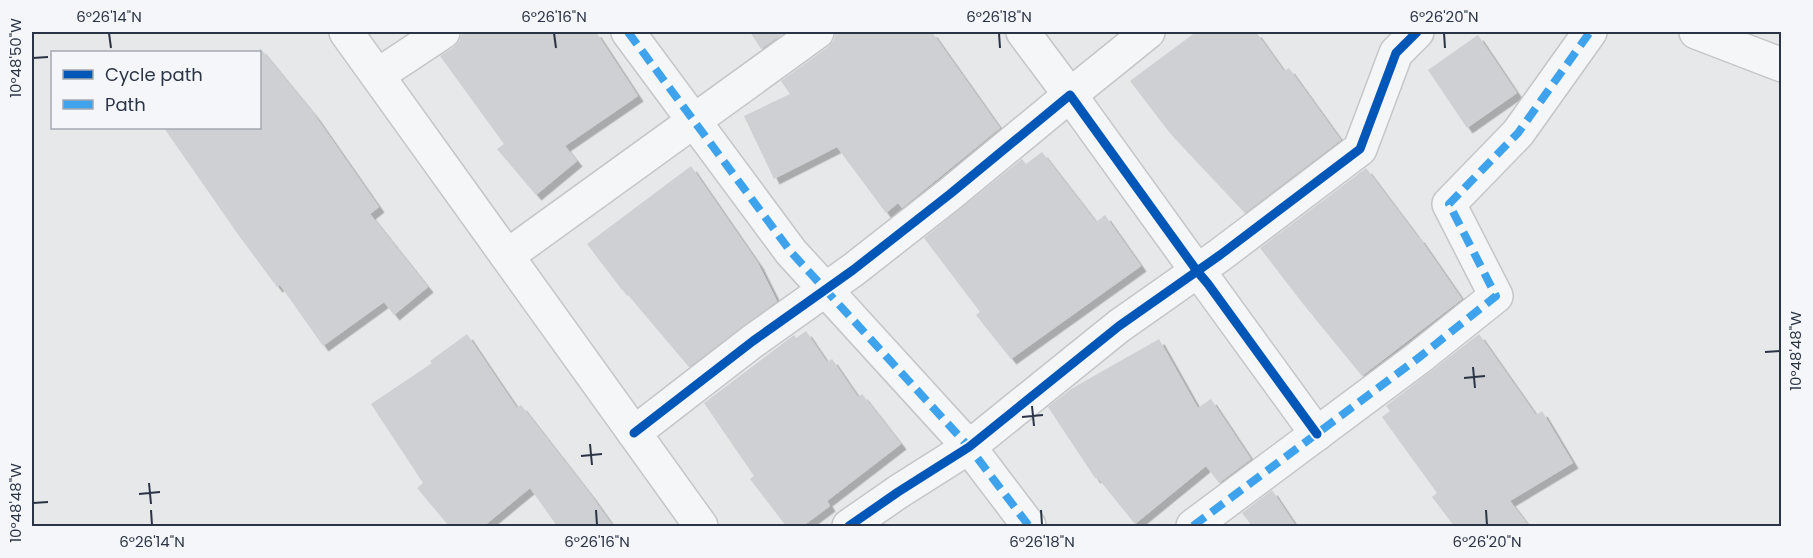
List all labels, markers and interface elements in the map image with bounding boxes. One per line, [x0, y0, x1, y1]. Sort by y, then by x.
text: 6°26'14"N [76, 6, 142, 27]
text: 6°26'16"N [521, 6, 587, 27]
text: 6°26'18"N [966, 6, 1032, 27]
text: 6°26'20"N [1409, 6, 1479, 27]
text: 10°48'50"W [5, 18, 26, 98]
legend [51, 51, 261, 129]
text: Cycle path [105, 62, 203, 87]
text: Path [105, 92, 146, 117]
text: 10°48'48"W [1785, 311, 1806, 391]
text: 10°48'48"W [5, 463, 26, 543]
text: 6°26'14"N [119, 531, 185, 552]
text: 6°26'16"N [564, 531, 630, 552]
text: 6°26'18"N [1009, 531, 1075, 552]
text: 6°26'20"N [1452, 531, 1522, 552]

